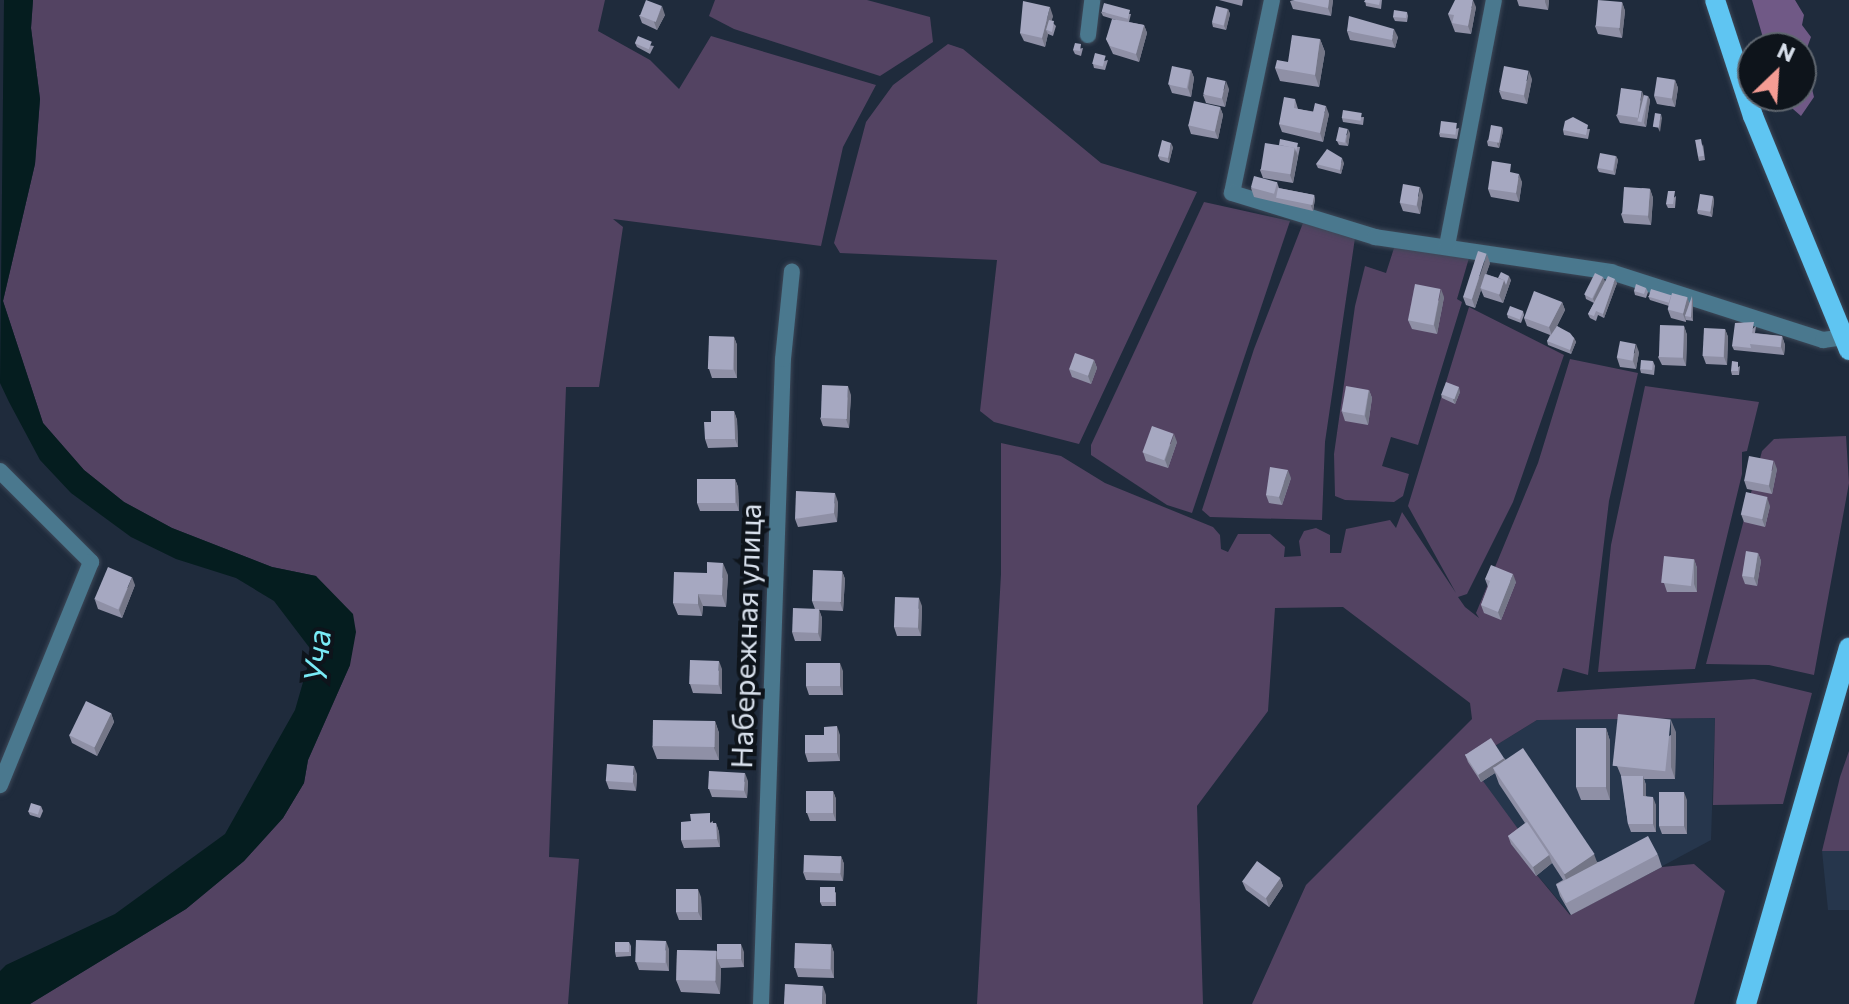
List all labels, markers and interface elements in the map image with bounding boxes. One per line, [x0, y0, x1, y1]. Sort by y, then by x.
north arrow [1737, 32, 1817, 112]
text: N [1773, 36, 1800, 67]
street label: Набережная улица [722, 503, 768, 769]
water label: Уча [295, 628, 337, 684]

